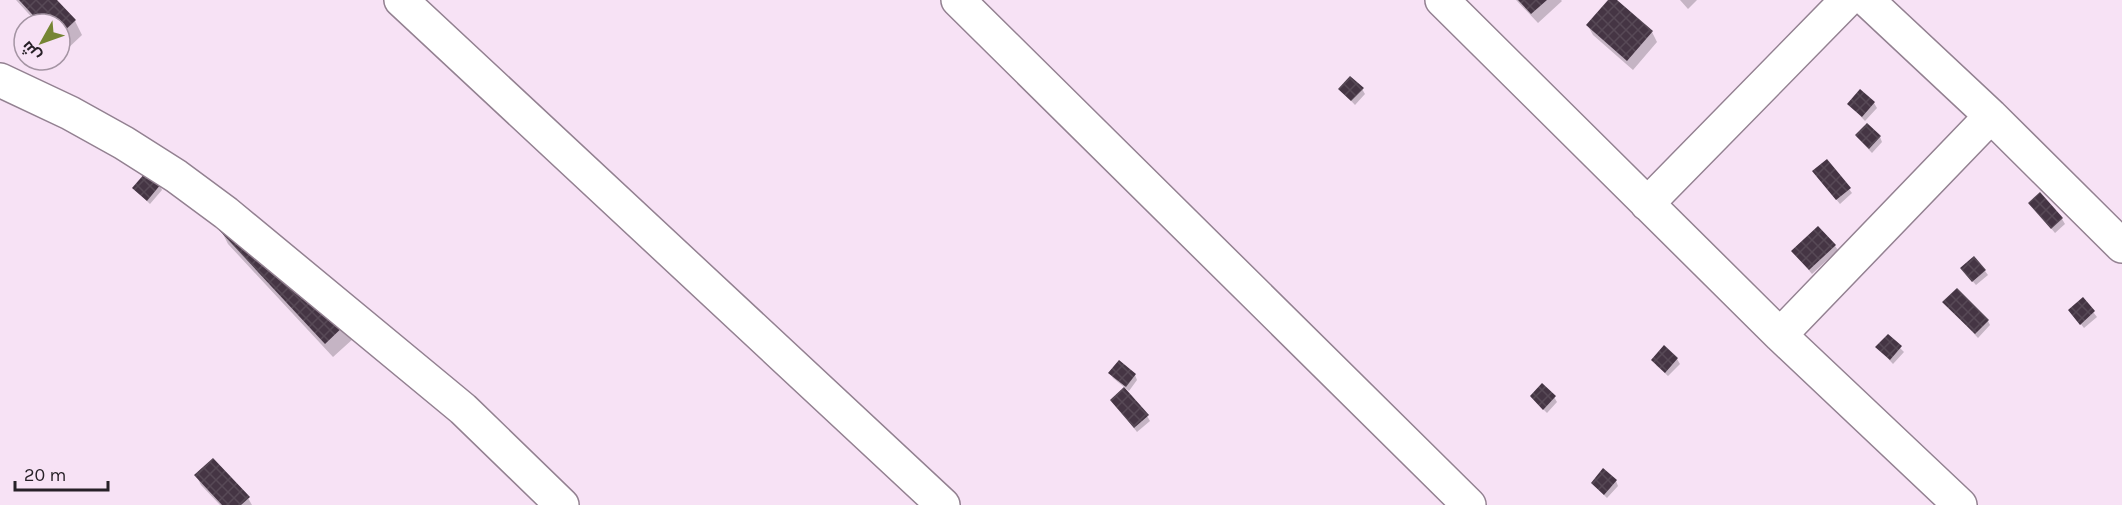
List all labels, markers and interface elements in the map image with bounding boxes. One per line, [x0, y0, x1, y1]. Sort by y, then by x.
north arrow [12, 12, 72, 72]
text: ش [17, 37, 45, 65]
scale bar [15, 454, 108, 492]
text: 20 m [24, 464, 66, 486]

